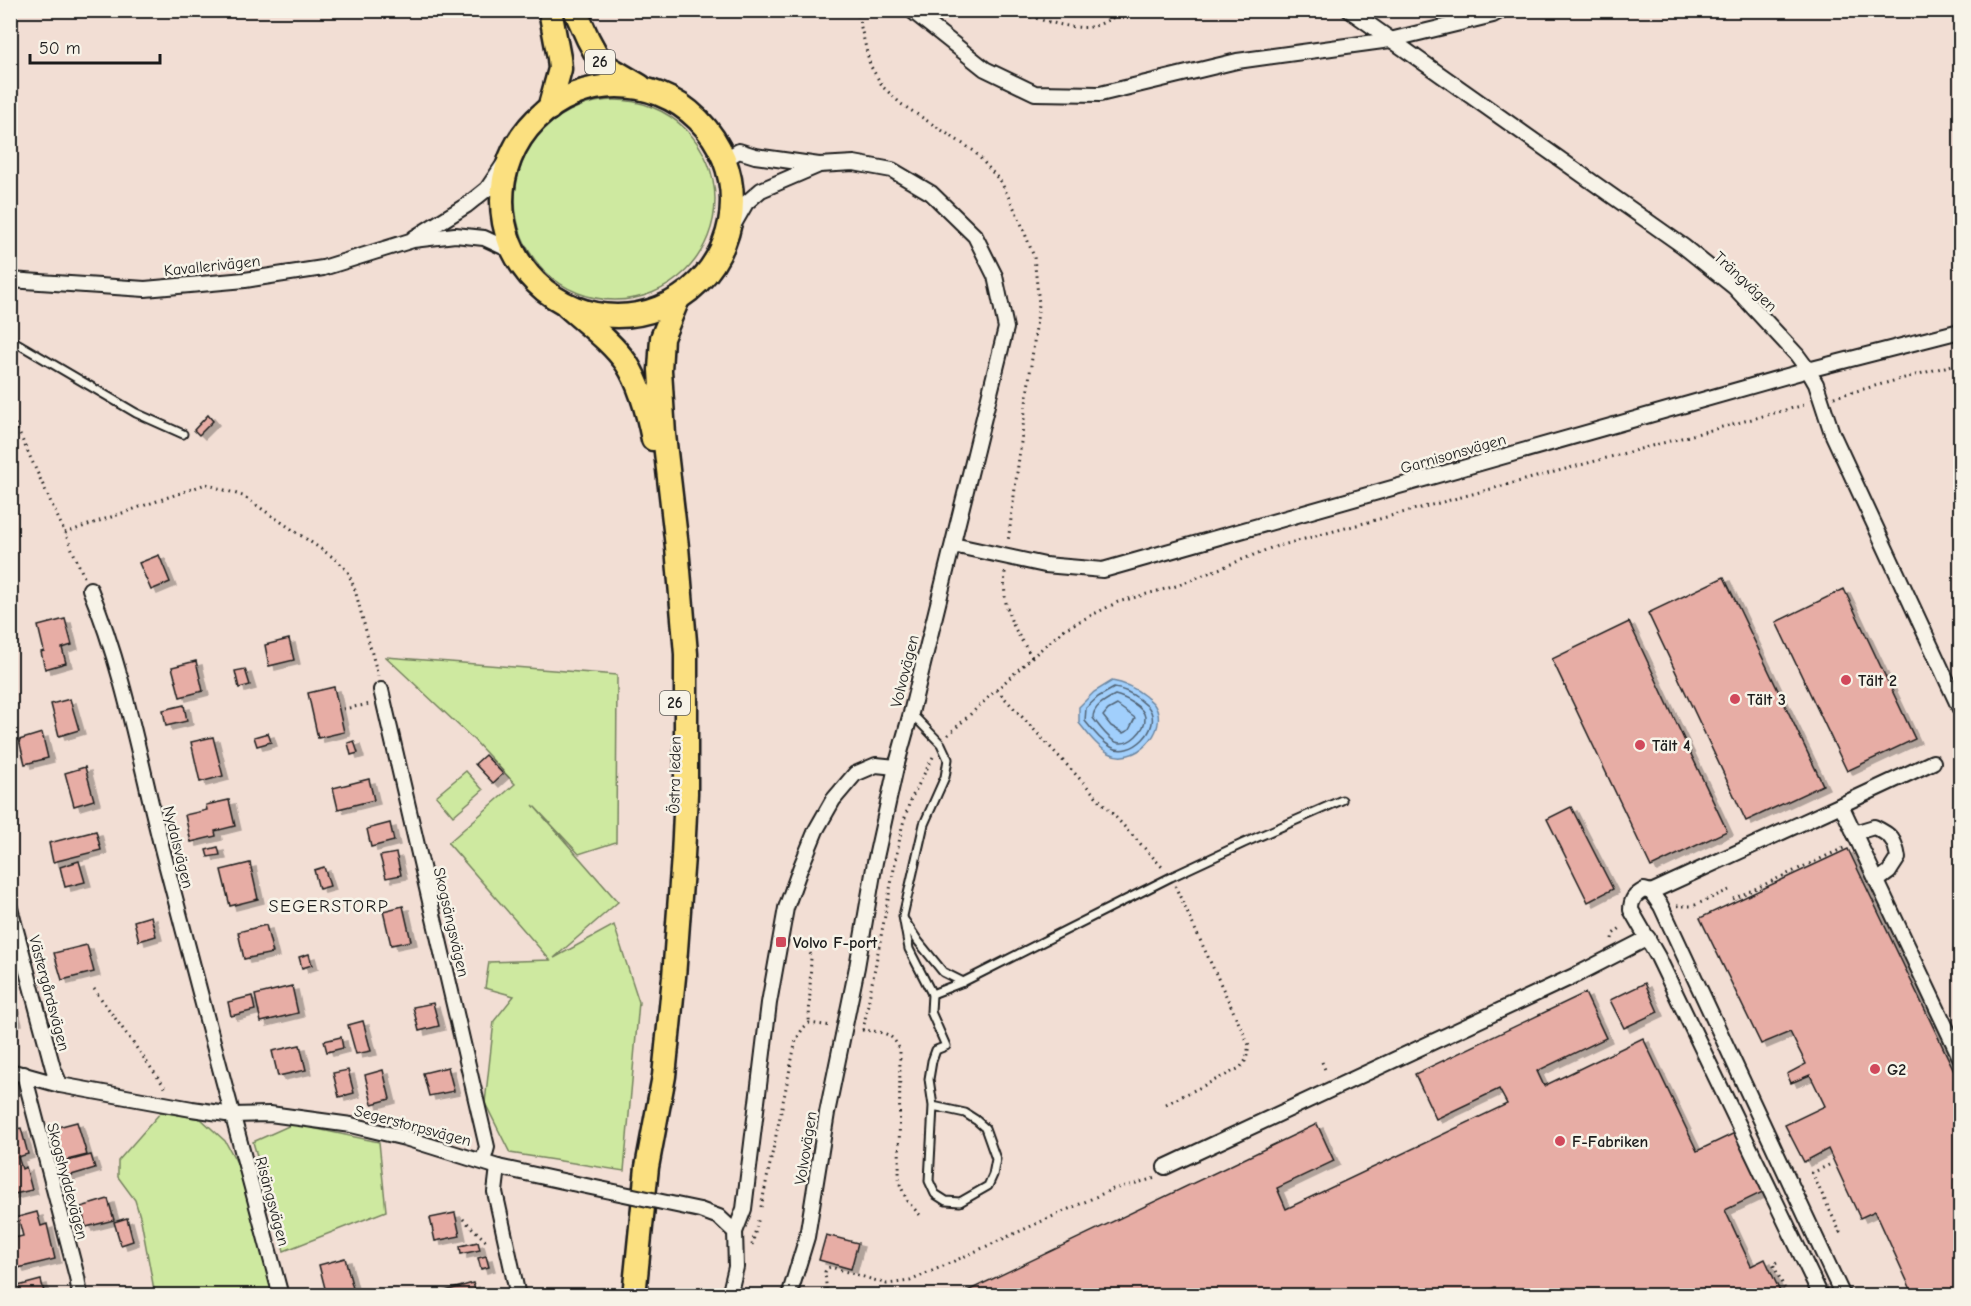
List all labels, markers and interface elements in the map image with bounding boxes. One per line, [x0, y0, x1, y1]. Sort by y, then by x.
scale bar [30, 27, 160, 65]
text: 50 m [39, 38, 81, 59]
road number: 26 [585, 50, 615, 74]
street label: Trängvägen [1710, 248, 1781, 316]
street label: Kavallerivägen [163, 252, 261, 280]
street label: Garnisonsvägen [1398, 430, 1508, 478]
street label: Volvovägen [887, 633, 923, 709]
place label: Tält 2 [1858, 672, 1897, 690]
marker: Tält 2 [1839, 673, 1853, 687]
road number: 26 [660, 691, 690, 715]
place label: Tält 3 [1747, 691, 1786, 709]
marker: Tält 3 [1728, 692, 1742, 706]
street label: Östra leden [665, 736, 685, 814]
place label: Tält 4 [1652, 737, 1690, 755]
marker: Tält 4 [1633, 738, 1647, 752]
street label: Nydalsvägen [159, 804, 197, 890]
street label: Skogsängsvägen [430, 866, 472, 979]
district label: SEGERSTORP [269, 896, 389, 917]
street label: Västergårdsvägen [25, 933, 73, 1053]
place label: Volvo F-port [793, 934, 878, 952]
marker: Volvo F-port [774, 935, 788, 949]
place label: G2 [1887, 1061, 1906, 1079]
marker: G2 [1868, 1062, 1882, 1076]
street label: Segerstorpsvägen [352, 1102, 473, 1150]
street label: Volvovägen [791, 1110, 821, 1186]
street label: Skogshyddevägen [43, 1121, 91, 1242]
place label: F-Fabriken [1572, 1133, 1648, 1151]
marker: F-Fabriken [1553, 1134, 1567, 1148]
street label: Risängsvägen [251, 1155, 293, 1248]

